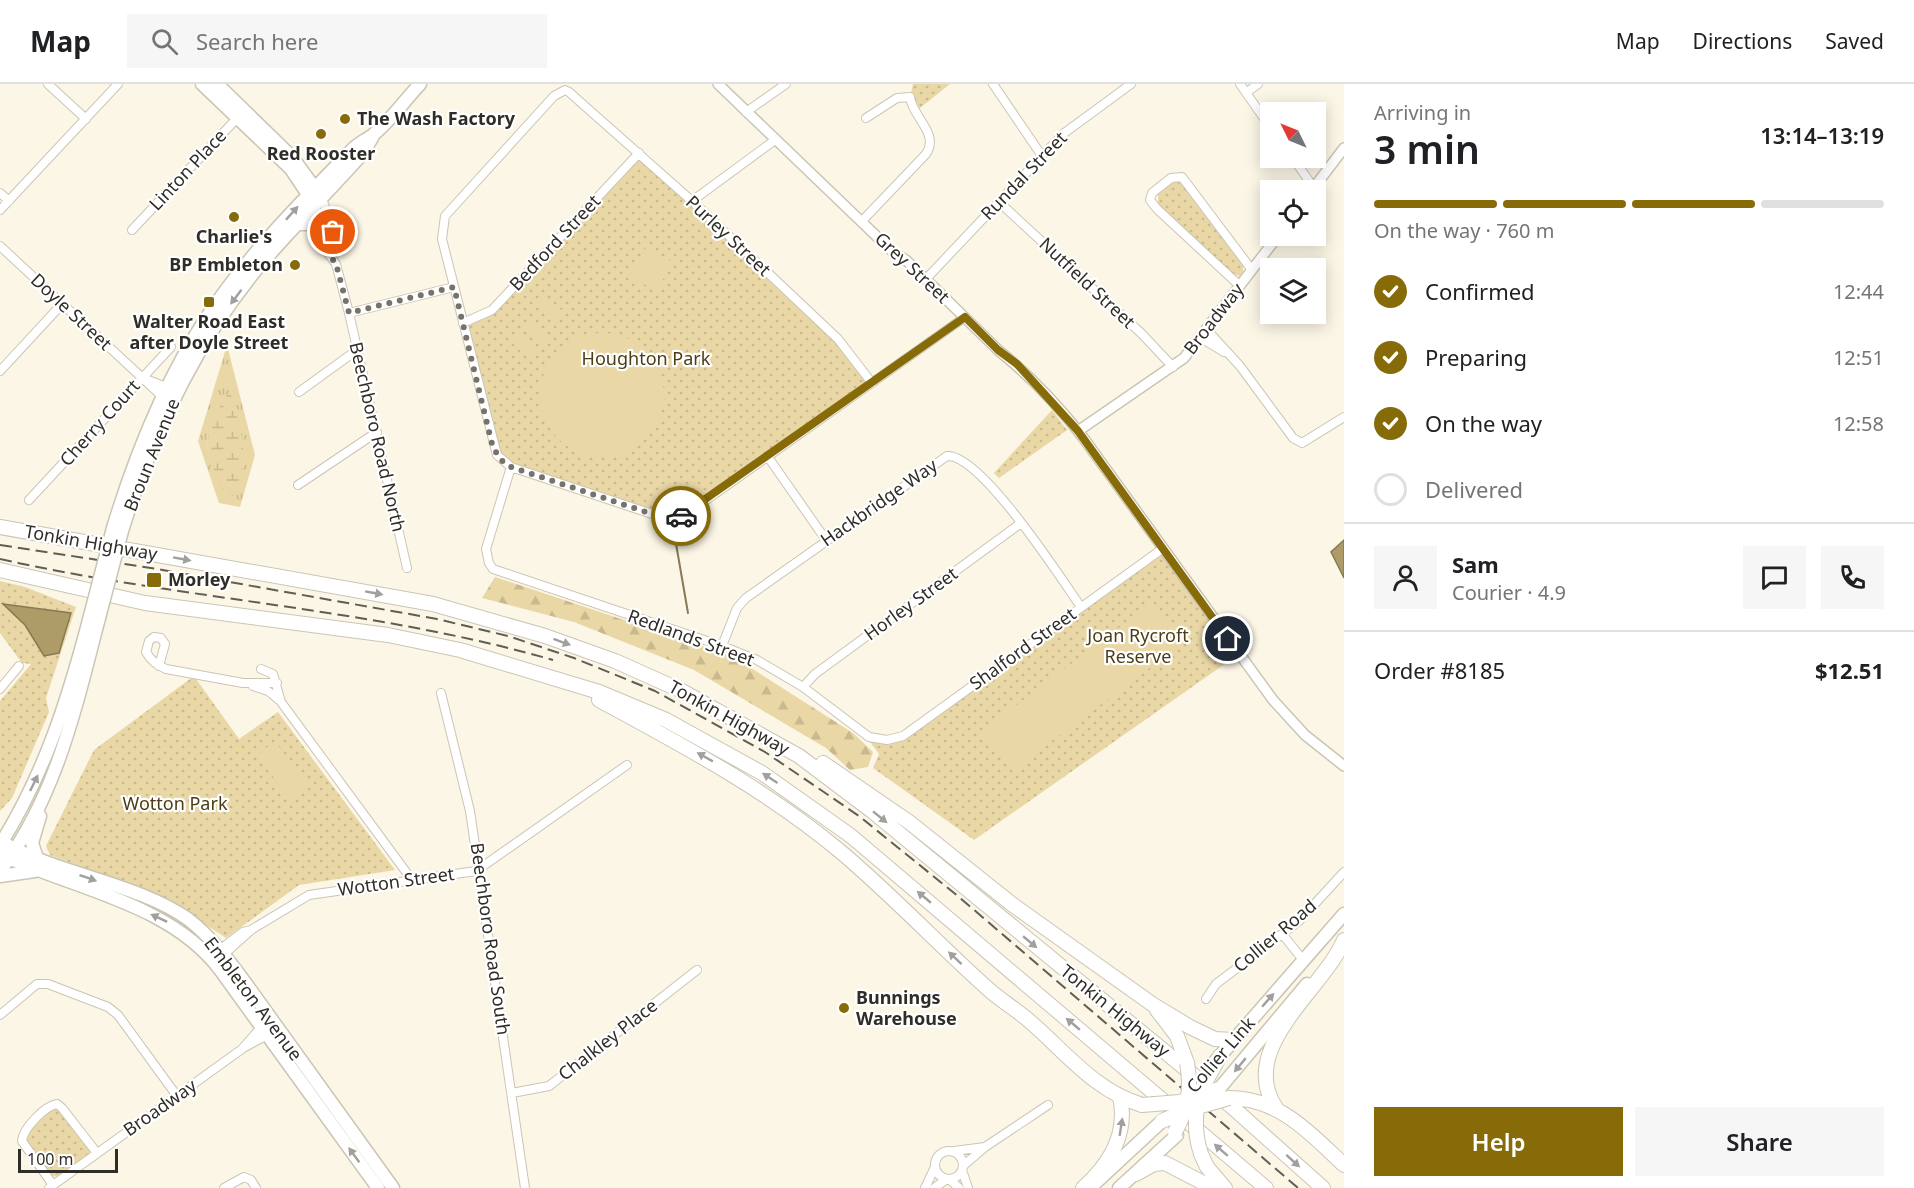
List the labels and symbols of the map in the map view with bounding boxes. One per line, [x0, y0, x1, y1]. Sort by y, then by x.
north arrow [1260, 102, 1326, 168]
place label: The Wash Factory [357, 106, 516, 130]
marker: The Wash Factory [338, 112, 352, 126]
street label: Linton Place [143, 124, 231, 215]
street label: Rundal Street [975, 126, 1072, 225]
marker: Red Rooster [314, 127, 328, 141]
place label: Red Rooster [267, 141, 375, 165]
street label: Bedford Street [504, 189, 605, 296]
street label: Purley Street [681, 190, 777, 281]
one-way arrow [285, 205, 299, 220]
pin [307, 206, 358, 257]
marker: Charlie's [227, 210, 241, 224]
place label: Charlie's [196, 224, 272, 248]
street label: Grey Street [870, 226, 956, 308]
street label: Nutfield Street [1035, 232, 1141, 333]
place label: BP Embleton [169, 252, 283, 276]
marker: BP Embleton [288, 258, 302, 272]
street label: Doyle Street [26, 268, 118, 355]
street label: Broadway [1178, 277, 1249, 359]
one-way arrow [230, 289, 242, 305]
marker: Walter Road East after Doyle Street [202, 295, 216, 309]
place label: Walter Road East after Doyle Street [130, 309, 289, 354]
street label: Beechboro Road North [344, 340, 411, 534]
park label: Houghton Park [582, 346, 711, 370]
street label: Cherry Court [54, 374, 145, 471]
street label: Broun Avenue [118, 395, 185, 515]
street label: Hackbridge Way [815, 452, 942, 551]
courier [651, 486, 711, 546]
street label: Tonkin Highway [23, 519, 160, 566]
one-way arrow [172, 555, 191, 564]
street label: Horley Street [859, 561, 962, 645]
place label: Morley [168, 567, 231, 591]
marker: Morley [145, 571, 163, 589]
one-way arrow [364, 589, 383, 598]
street label: Shalford Street [964, 601, 1081, 695]
street label: Redlands Street [625, 603, 758, 671]
pin [1202, 613, 1253, 664]
park label: Joan Rycroft Reserve [1085, 623, 1189, 668]
one-way arrow [553, 637, 571, 647]
street label: Tonkin Highway [665, 674, 795, 761]
one-way arrow [696, 752, 713, 762]
one-way arrow [762, 773, 778, 784]
one-way arrow [29, 774, 39, 791]
park label: Wotton Park [123, 791, 228, 815]
one-way arrow [872, 811, 888, 824]
street label: Beechboro Road South [466, 841, 516, 1037]
street label: Wotton Street [336, 861, 456, 901]
one-way arrow [79, 874, 97, 883]
one-way arrow [916, 891, 932, 904]
street label: Collier Road [1228, 893, 1321, 977]
one-way arrow [150, 913, 167, 922]
street label: Embleton Avenue [199, 932, 308, 1065]
one-way arrow [1022, 935, 1038, 948]
one-way arrow [947, 951, 962, 965]
street label: Tonkin Highway [1056, 959, 1176, 1062]
place label: Bunnings Warehouse [856, 985, 957, 1030]
one-way arrow [1262, 992, 1275, 1008]
street label: Chalkley Place [553, 993, 662, 1085]
marker: Bunnings Warehouse [837, 1001, 851, 1015]
street label: Collier Link [1181, 1011, 1260, 1097]
one-way arrow [1065, 1017, 1081, 1030]
one-way arrow [1234, 1057, 1247, 1072]
street label: Broadway [118, 1073, 201, 1141]
one-way arrow [1116, 1118, 1125, 1137]
one-way arrow [1214, 1144, 1229, 1157]
scale bar [18, 1146, 118, 1174]
one-way arrow [348, 1147, 360, 1163]
one-way arrow [1285, 1154, 1300, 1168]

